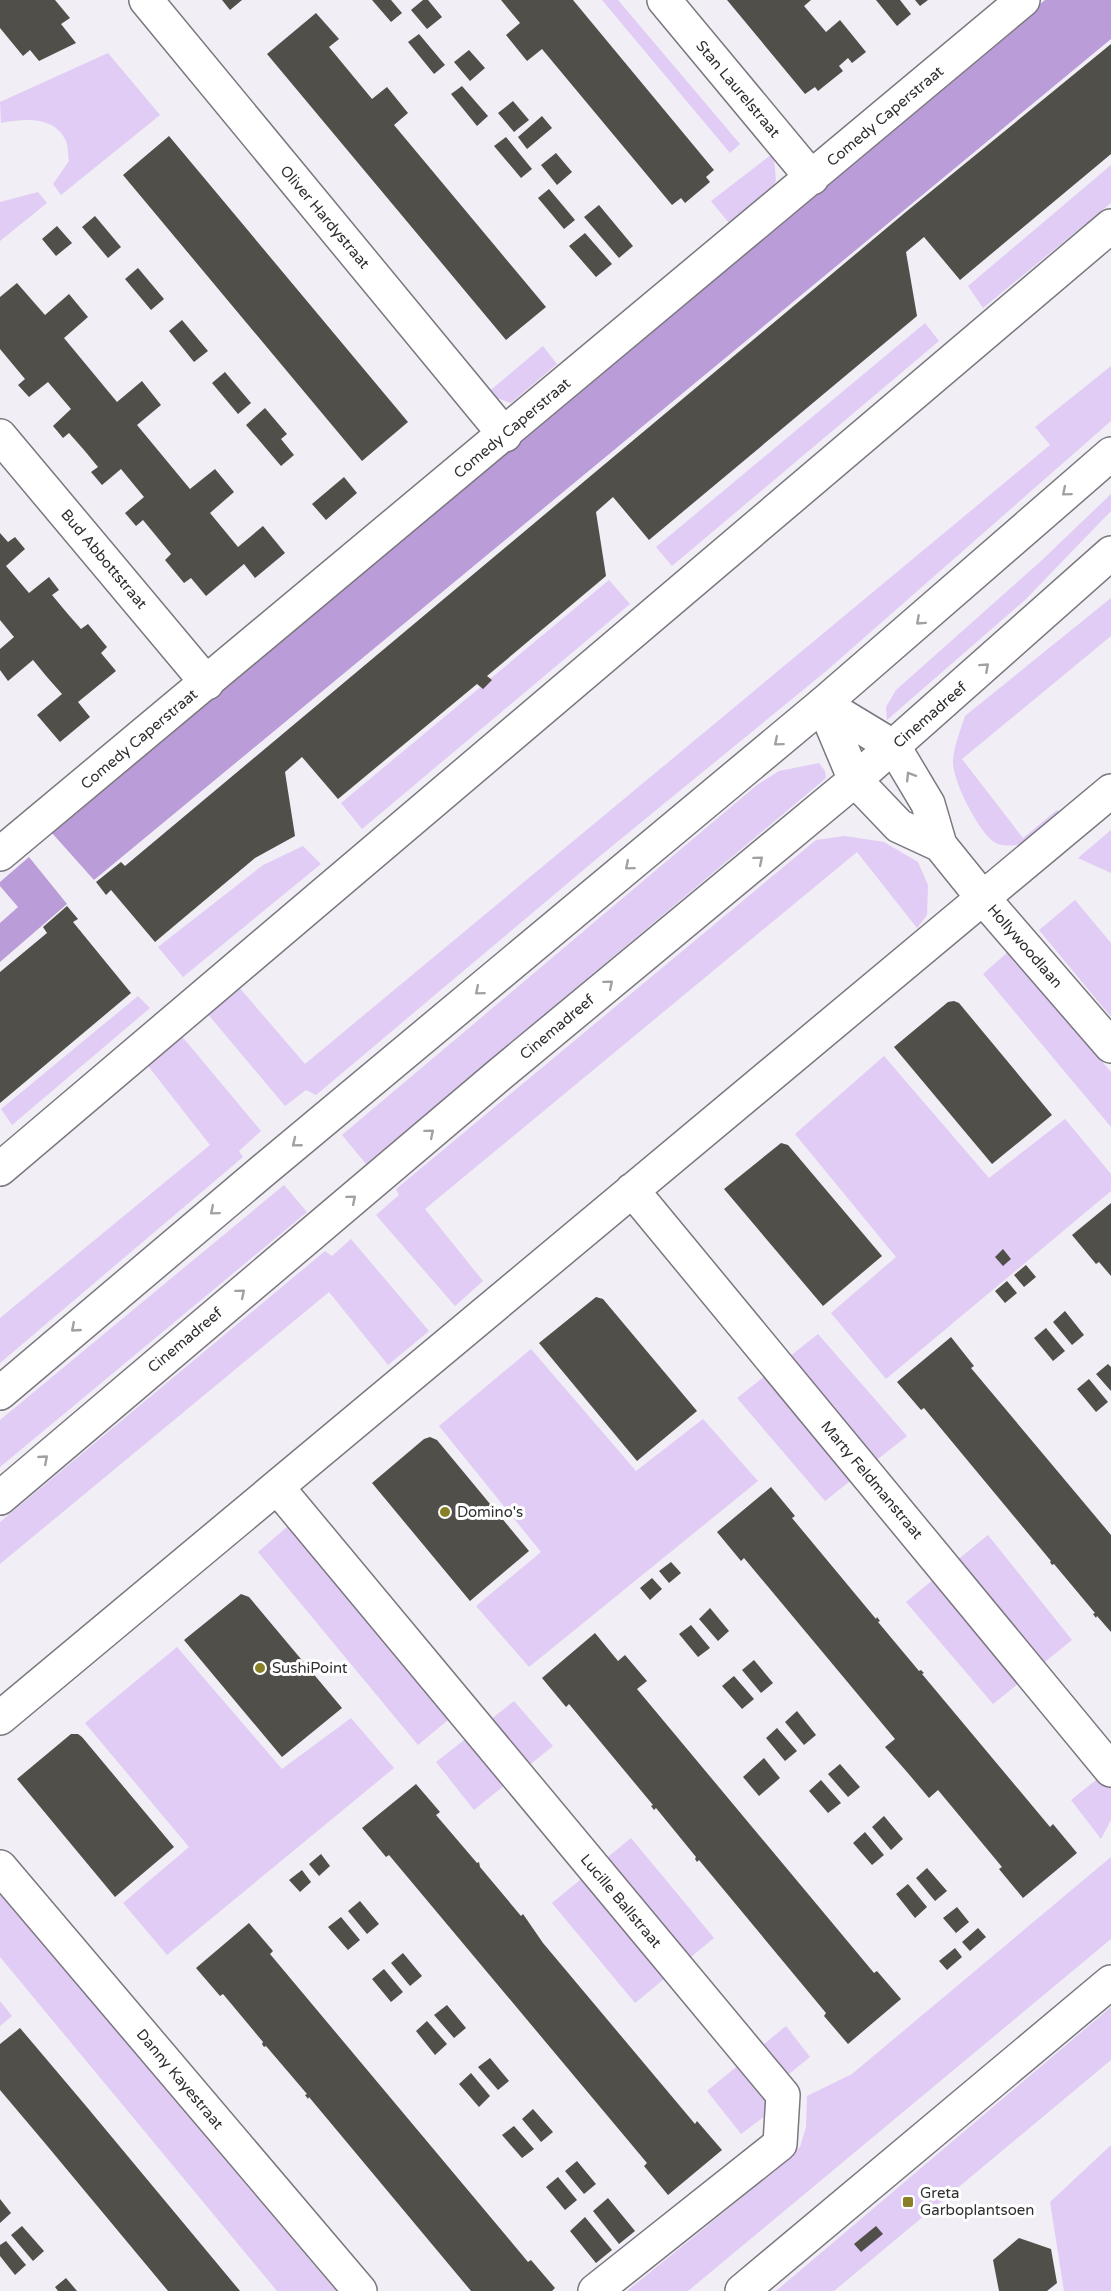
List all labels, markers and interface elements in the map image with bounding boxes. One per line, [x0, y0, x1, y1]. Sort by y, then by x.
street label: Stan Laurelstraat [692, 37, 784, 141]
street label: Comedy Caperstraat [823, 62, 947, 170]
street label: Oliver Hardystraat [277, 162, 374, 273]
street label: Comedy Caperstraat [450, 374, 574, 482]
one-way arrow [1062, 485, 1073, 496]
street label: Bud Abbottstraat [57, 506, 151, 613]
one-way arrow [916, 614, 927, 625]
one-way arrow [978, 663, 989, 674]
street label: Cinemadreef [889, 678, 971, 752]
street label: Comedy Caperstraat [77, 685, 201, 793]
one-way arrow [774, 734, 785, 745]
one-way arrow [907, 771, 918, 782]
one-way arrow [753, 856, 764, 867]
one-way arrow [624, 859, 635, 870]
street label: Hollywoodlaan [984, 900, 1066, 992]
one-way arrow [602, 981, 613, 992]
one-way arrow [475, 984, 486, 995]
street label: Cinemadreef [516, 990, 598, 1063]
one-way arrow [423, 1129, 434, 1140]
one-way arrow [292, 1136, 303, 1147]
one-way arrow [345, 1196, 356, 1207]
one-way arrow [210, 1204, 221, 1215]
one-way arrow [234, 1289, 245, 1300]
street label: Cinemadreef [144, 1303, 226, 1376]
one-way arrow [71, 1321, 82, 1332]
street label: Marty Feldmanstraat [817, 1417, 927, 1543]
one-way arrow [37, 1456, 48, 1467]
place label: Domino's [457, 1503, 523, 1521]
marker: Domino's [438, 1505, 452, 1519]
place label: SushiPoint [272, 1659, 348, 1677]
marker: SushiPoint [253, 1661, 267, 1675]
street label: Lucille Ballstraat [577, 1851, 666, 1952]
street label: Danny Kayestraat [133, 2025, 227, 2133]
place label: Greta Garboplantsoen [920, 2184, 1034, 2219]
marker: Greta Garboplantsoen [901, 2195, 915, 2209]

